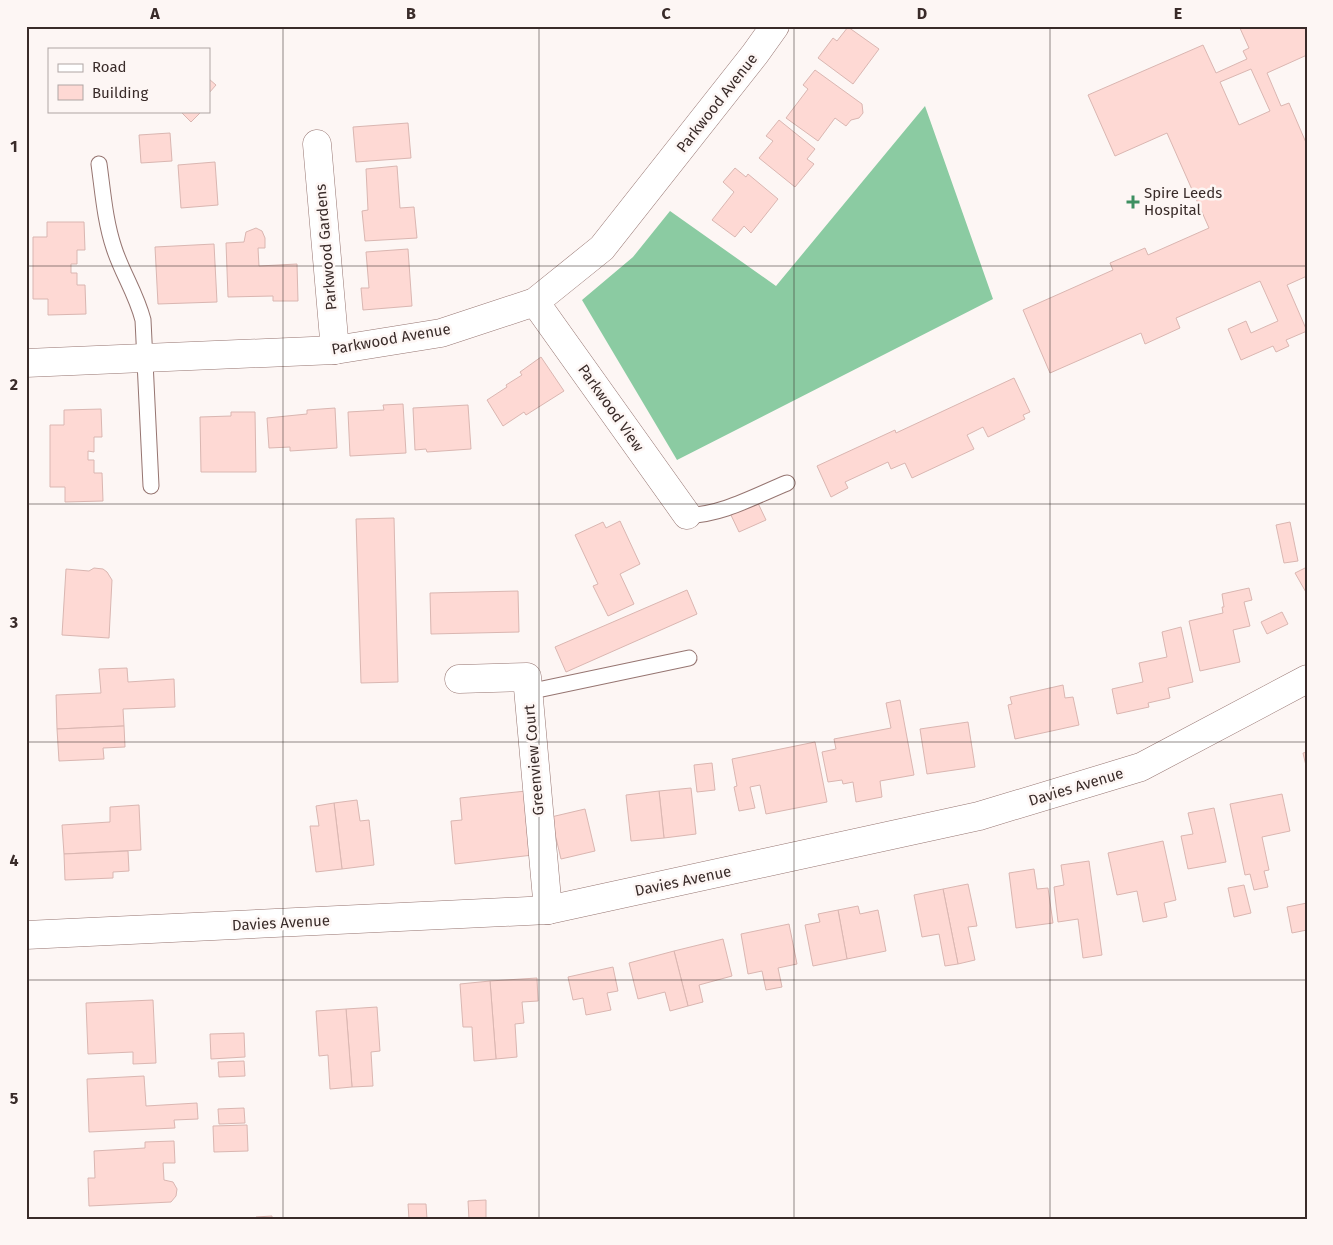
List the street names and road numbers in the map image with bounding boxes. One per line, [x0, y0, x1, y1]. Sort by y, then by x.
street label: Parkwood Avenue [673, 50, 761, 156]
street label: Parkwood Gardens [312, 183, 340, 311]
street label: Parkwood Avenue [330, 320, 452, 358]
street label: Parkwood View [574, 361, 648, 455]
street label: Greenview Court [520, 703, 548, 816]
street label: Davies Avenue [1027, 764, 1125, 810]
street label: Davies Avenue [633, 862, 733, 900]
street label: Davies Avenue [232, 911, 330, 935]

